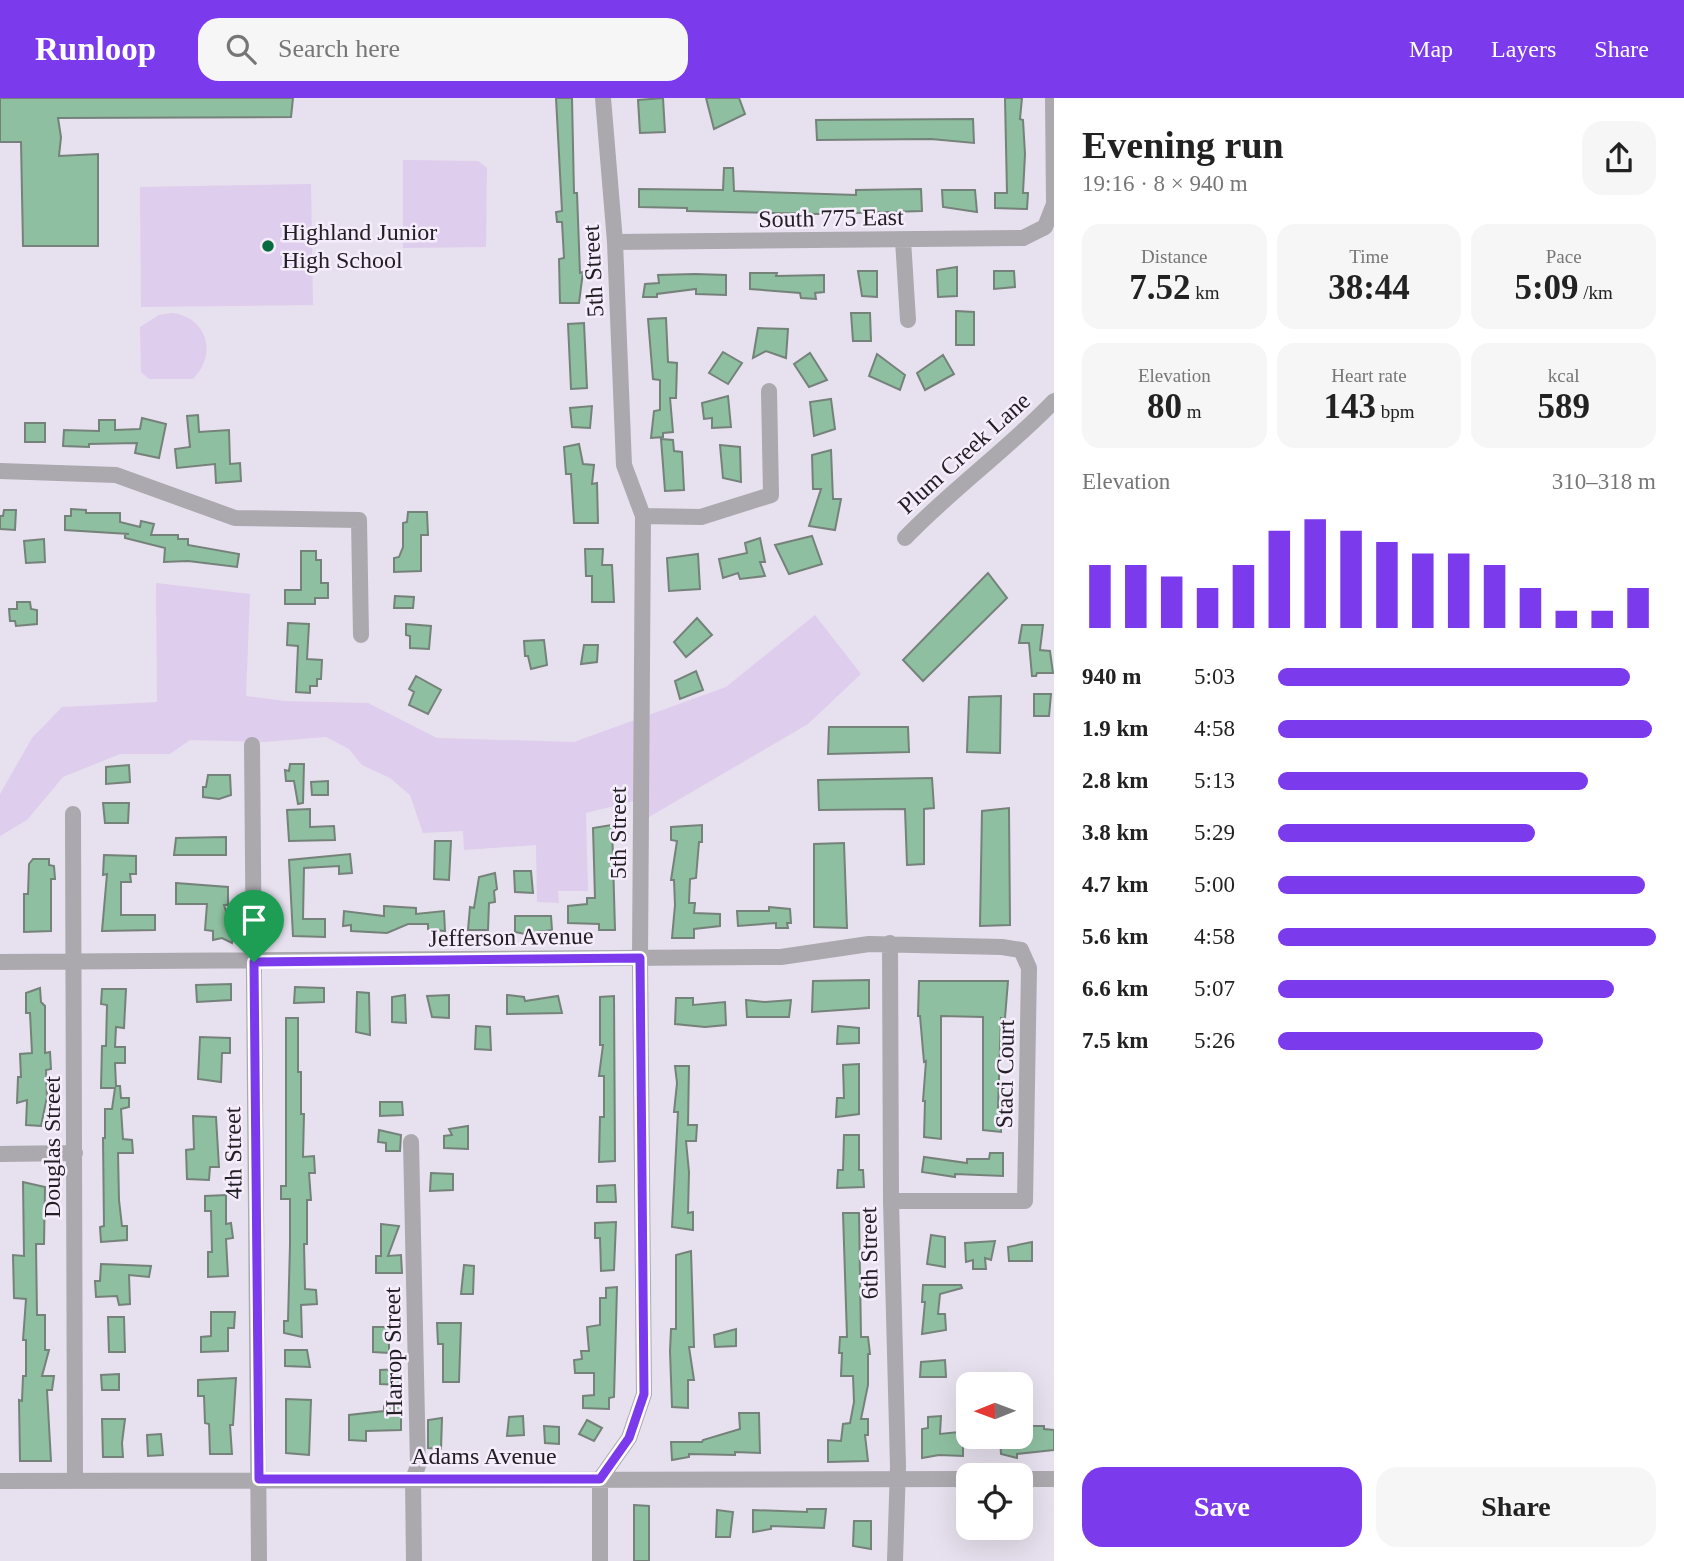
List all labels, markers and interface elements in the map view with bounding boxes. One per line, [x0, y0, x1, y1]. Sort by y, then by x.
search box [198, 18, 688, 81]
icon: search [222, 30, 260, 68]
text: Runloop [35, 31, 156, 67]
text: Search here [278, 34, 400, 63]
text: Map [1409, 36, 1453, 62]
text: Layers [1491, 36, 1556, 62]
text: Share [1594, 36, 1649, 62]
button: share [1582, 121, 1656, 195]
text: Evening run [1082, 124, 1284, 166]
text: 19:16 · 8 × 940 m [1082, 171, 1248, 196]
street label: South 775 East [758, 204, 904, 232]
place label: Highland Junior High School [282, 219, 437, 273]
street label: 5th Street [578, 224, 608, 318]
marker: Highland Junior High School [260, 238, 276, 254]
text: Distance [1141, 246, 1208, 267]
text: Time [1349, 246, 1389, 267]
text: Pace [1546, 246, 1582, 267]
text: 7.52 [1129, 268, 1190, 307]
text: 38:44 [1328, 268, 1410, 307]
text: 5:09 [1514, 268, 1579, 307]
text: km [1190, 282, 1219, 303]
text: /km [1579, 282, 1613, 303]
text: Elevation [1138, 365, 1211, 386]
text: Heart rate [1331, 365, 1407, 386]
text: kcal [1548, 365, 1579, 386]
street label: Plum Creek Lane [893, 387, 1035, 519]
text: 80 [1147, 387, 1182, 426]
text: 143 [1323, 387, 1376, 426]
text: 589 [1537, 387, 1590, 426]
text: m [1182, 401, 1202, 422]
text: bpm [1376, 401, 1415, 422]
text: Elevation [1082, 469, 1170, 494]
text: 310–318 m [1552, 469, 1656, 494]
text: 940 m [1082, 664, 1141, 689]
text: 5:03 [1194, 664, 1235, 689]
text: 1.9 km [1082, 716, 1148, 741]
text: 4:58 [1194, 716, 1235, 741]
text: 2.8 km [1082, 768, 1148, 793]
text: 5:13 [1194, 768, 1235, 793]
street label: 5th Street [605, 786, 631, 879]
text: 3.8 km [1082, 820, 1148, 845]
text: 5:29 [1194, 820, 1235, 845]
text: 4.7 km [1082, 872, 1148, 897]
text: 5:00 [1194, 872, 1235, 897]
pin [224, 890, 284, 962]
icon: arrive [235, 901, 273, 939]
street label: Jefferson Avenue [428, 923, 594, 951]
text: 5.6 km [1082, 924, 1148, 949]
text: 4:58 [1194, 924, 1235, 949]
text: 6.6 km [1082, 976, 1148, 1001]
text: 5:07 [1194, 976, 1235, 1001]
street label: Staci Court [991, 1019, 1019, 1129]
text: 7.5 km [1082, 1028, 1148, 1053]
text: 5:26 [1194, 1028, 1235, 1053]
street label: Douglas Street [39, 1076, 65, 1218]
street label: 4th Street [219, 1106, 247, 1200]
street label: 6th Street [855, 1206, 883, 1300]
street label: Harrop Street [379, 1286, 407, 1417]
north arrow [956, 1372, 1032, 1449]
map controls [956, 1372, 1033, 1540]
street label: Adams Avenue [411, 1443, 557, 1469]
button: locate [956, 1463, 1033, 1540]
button: Save [1082, 1467, 1362, 1547]
button: Share [1376, 1467, 1656, 1547]

